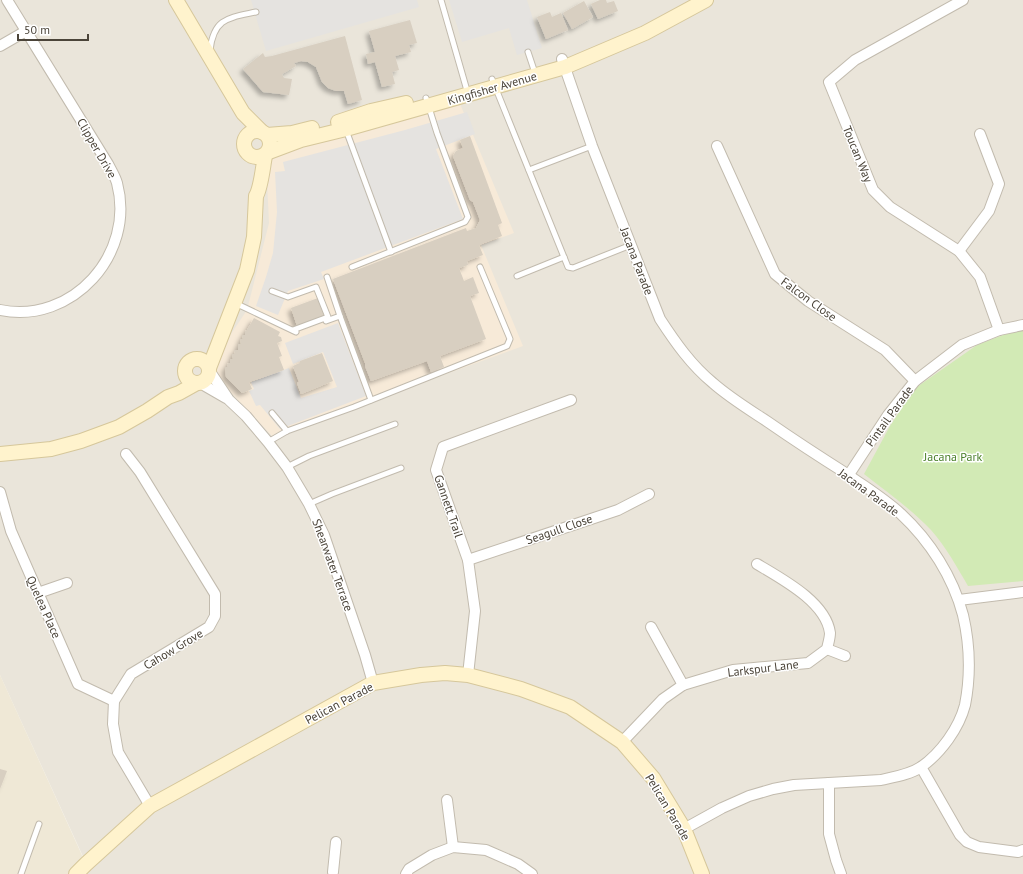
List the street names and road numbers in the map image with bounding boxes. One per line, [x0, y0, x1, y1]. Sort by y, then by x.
street label: Kingfisher Avenue [446, 68, 538, 108]
street label: Clipper Drive [74, 115, 120, 181]
street label: Toucan Way [840, 123, 876, 185]
street label: Jacana Parade [617, 224, 657, 297]
street label: Falcon Close [778, 274, 840, 324]
street label: Pintail Parade [862, 383, 916, 449]
street label: Jacana Parade [835, 464, 902, 519]
street label: Gannett Trail [431, 473, 467, 540]
street label: Seagull Close [524, 511, 594, 547]
street label: Shearwater Terrace [309, 517, 357, 613]
street label: Quelea Place [24, 573, 64, 641]
street label: Cahow Grove [141, 625, 205, 673]
street label: Larkspur Lane [727, 656, 799, 680]
street label: Pelican Parade [302, 679, 376, 727]
street label: Pelican Parade [642, 771, 694, 843]

